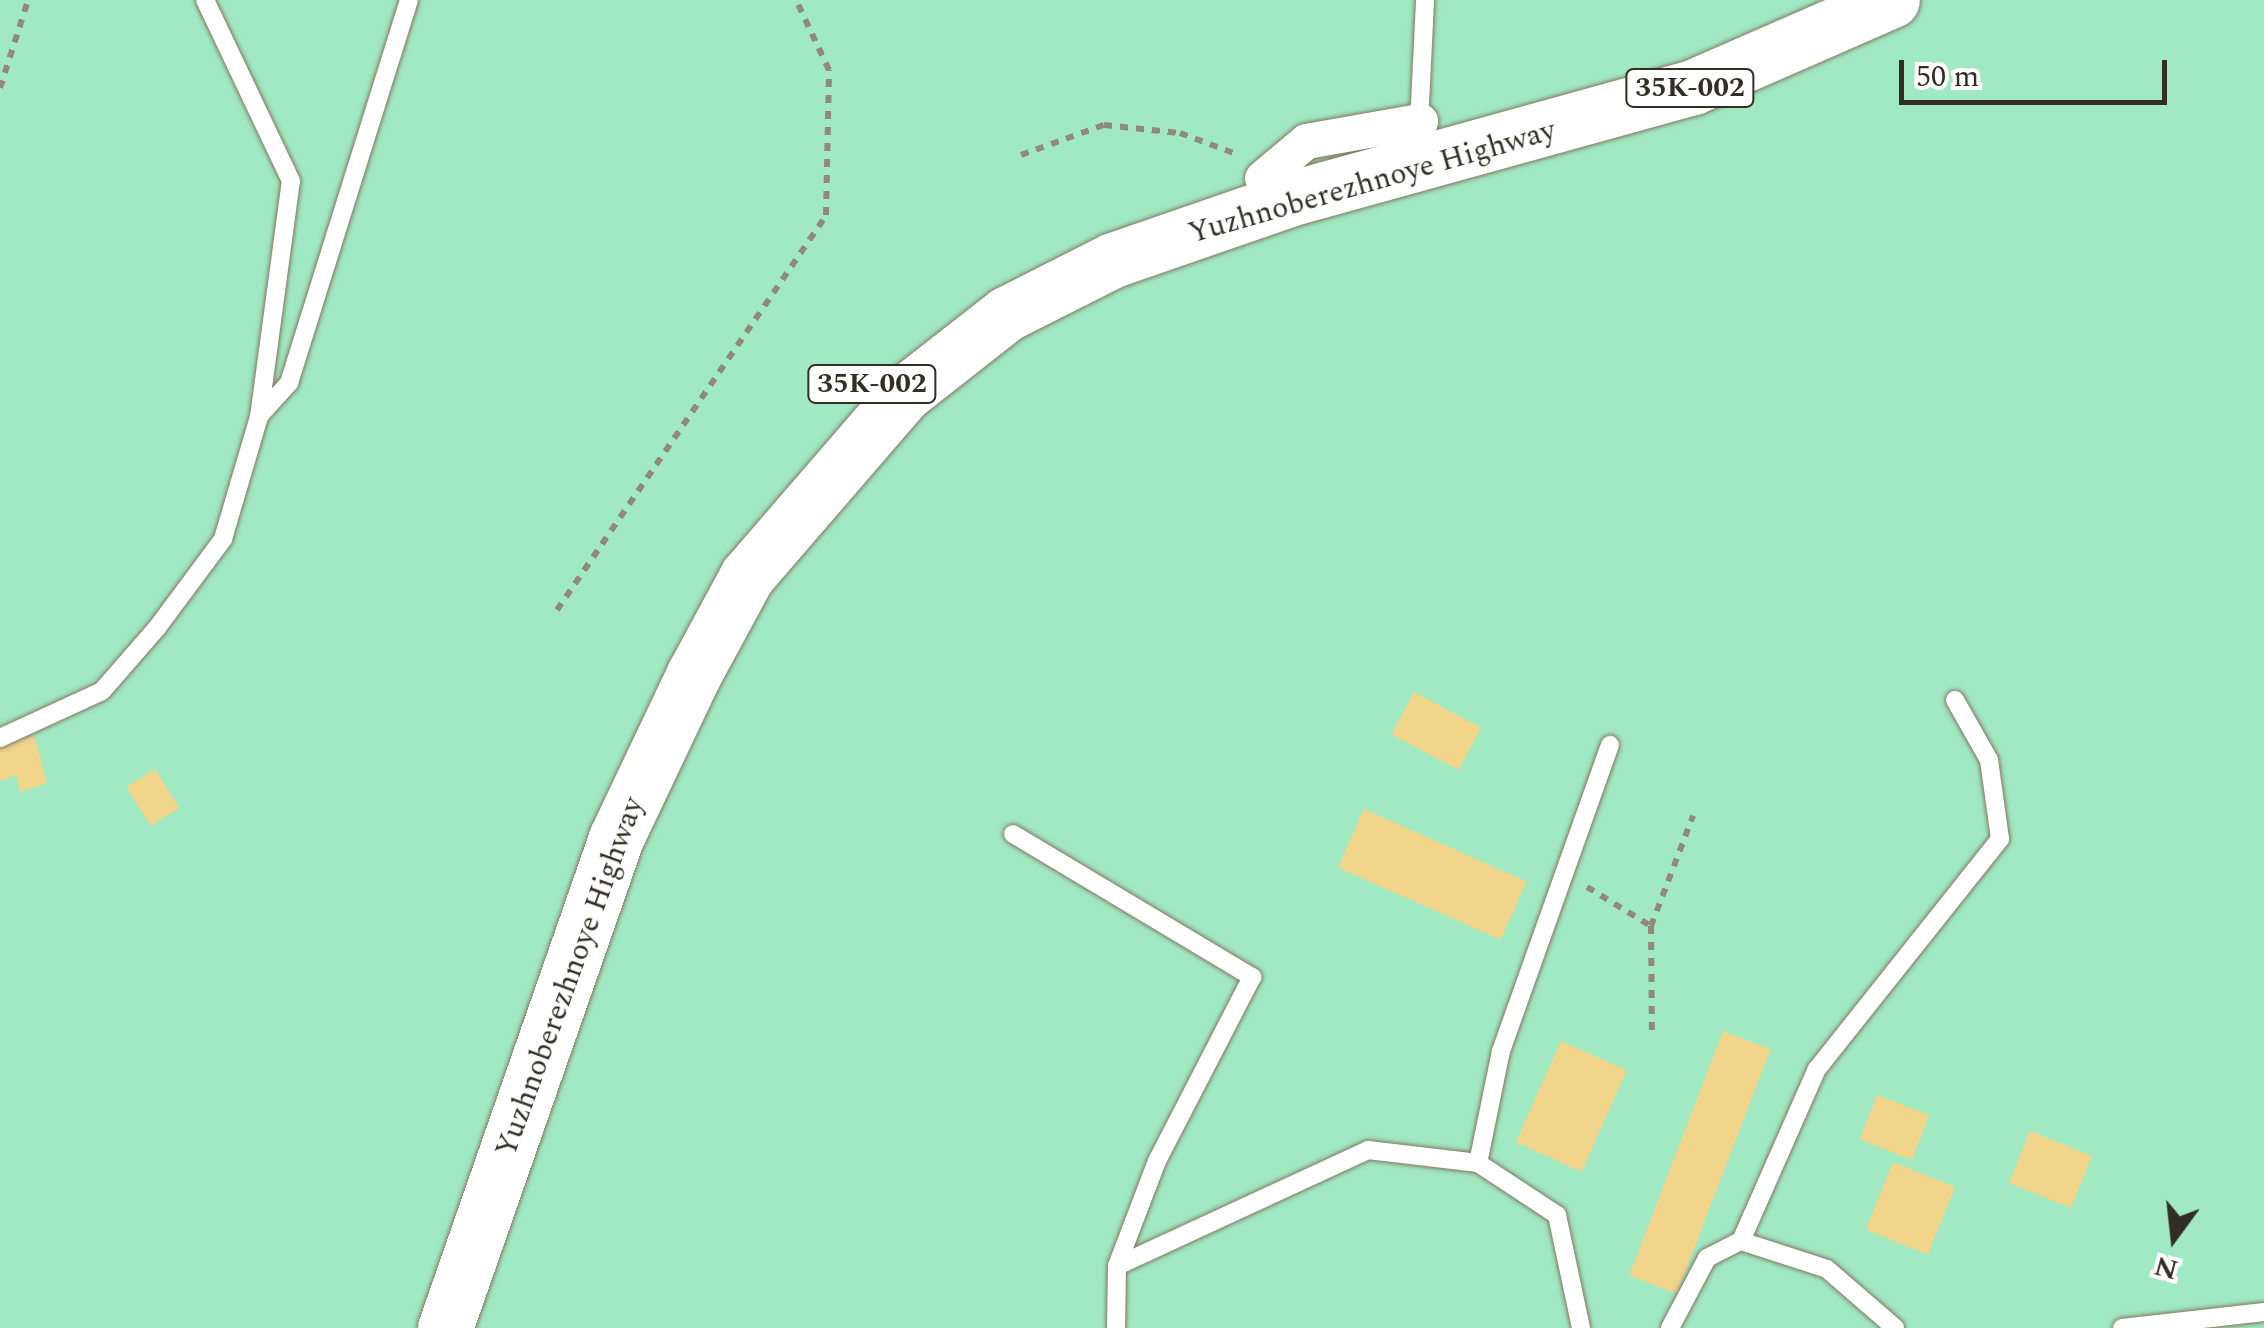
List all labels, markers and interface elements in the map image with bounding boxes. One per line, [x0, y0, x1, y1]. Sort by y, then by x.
scale bar [1904, 40, 2172, 102]
text: 50 m [1916, 54, 1979, 100]
road number: 35К-002 [1625, 65, 1755, 111]
street label: Yuzhnoberezhnoye Highway [1184, 112, 1560, 252]
road number: 35К-002 [807, 361, 937, 407]
street label: Yuzhnoberezhnoye Highway [488, 792, 652, 1162]
north arrow [2124, 1188, 2224, 1288]
text: N [2150, 1244, 2183, 1291]

